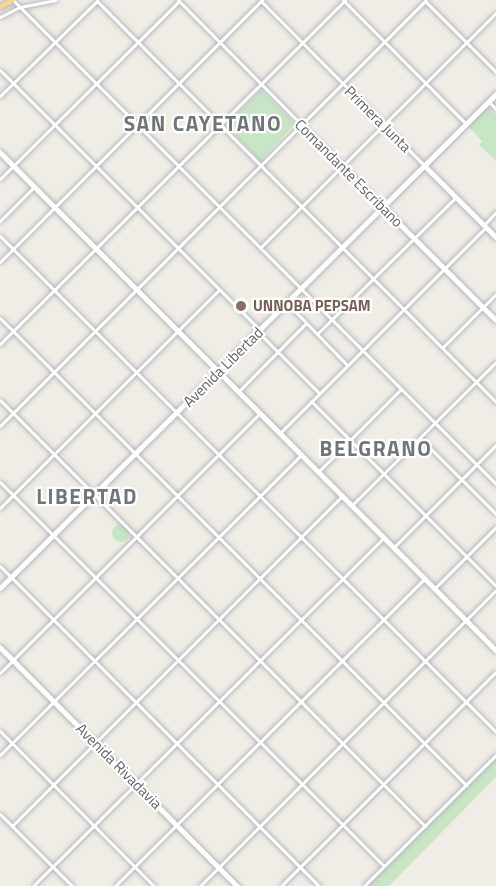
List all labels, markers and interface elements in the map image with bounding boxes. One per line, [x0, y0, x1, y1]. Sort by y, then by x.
street label: Primera Junta [341, 82, 415, 156]
district label: SAN CAYETANO [124, 110, 282, 136]
street label: Comandante Escribano [291, 115, 407, 231]
place label: UNNOBA PEPSAM [253, 297, 371, 315]
marker: UNNOBA PEPSAM [234, 299, 248, 313]
street label: Avenida Libertad [179, 323, 267, 411]
district label: BELGRANO [320, 435, 432, 461]
district label: LIBERTAD [36, 483, 138, 509]
street label: Avenida Rivadavia [72, 719, 166, 813]

